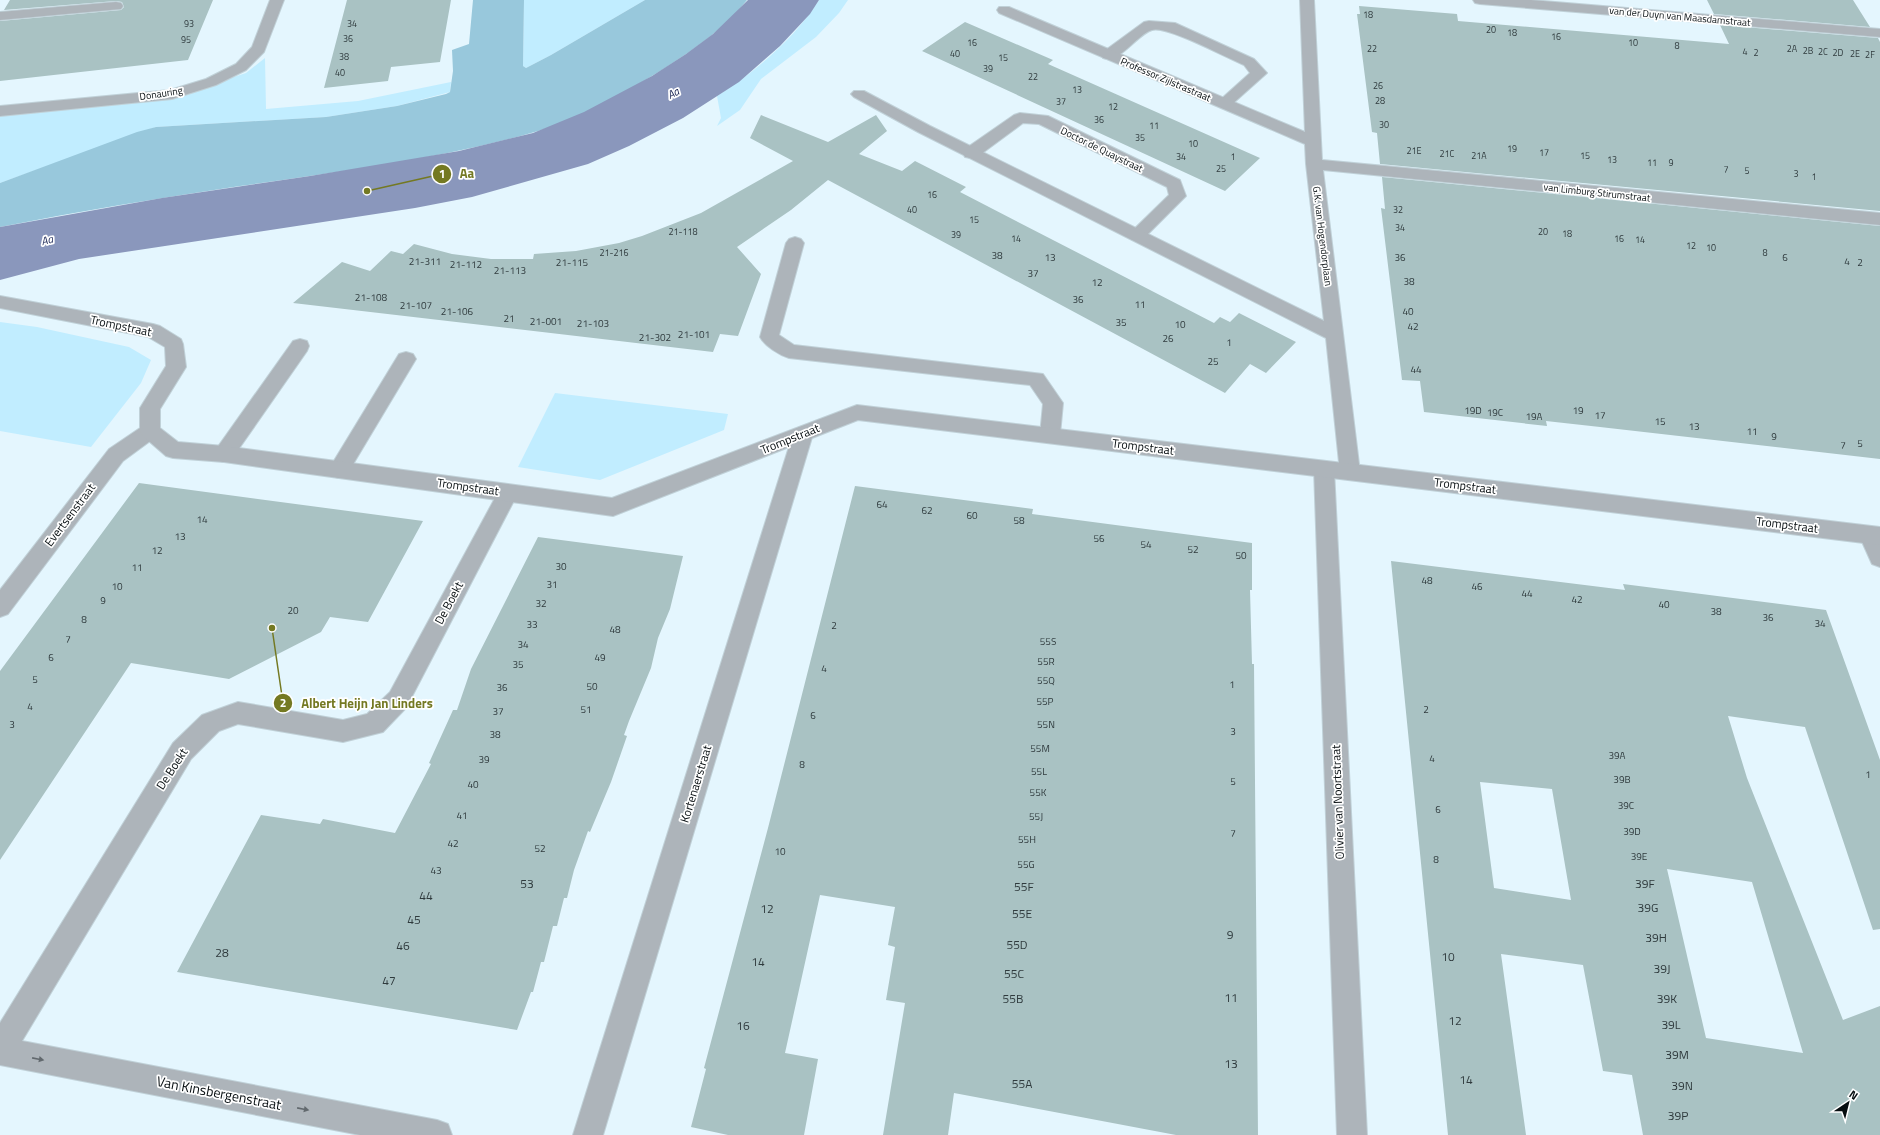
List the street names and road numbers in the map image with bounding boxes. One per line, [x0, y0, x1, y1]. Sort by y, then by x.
street label: van der Duyn van Maasdamstraat [1609, 3, 1752, 30]
street label: Professor Zijlstrastraat [1118, 54, 1214, 105]
street label: Donauring [138, 83, 184, 104]
street label: Doctor de Quaystraat [1058, 123, 1146, 176]
street label: van Limburg Stirumstraat [1543, 179, 1652, 206]
street label: G.K. van Hogendorplaan [1309, 185, 1336, 287]
street label: Trompstraat [89, 310, 154, 341]
street label: Trompstraat [757, 418, 823, 459]
street label: Trompstraat [1111, 433, 1176, 460]
street label: Trompstraat [1433, 472, 1498, 499]
street label: Trompstraat [436, 473, 501, 500]
street label: Evertsenstraat [39, 478, 100, 550]
street label: Trompstraat [1755, 511, 1820, 538]
street label: De Boekt [429, 577, 468, 628]
street label: Kortenaerstraat [675, 742, 717, 825]
street label: De Boekt [151, 744, 193, 793]
street label: Olivier van Noortstraat [1326, 744, 1349, 860]
street label: Van Kinsbergenstraat [155, 1070, 283, 1115]

